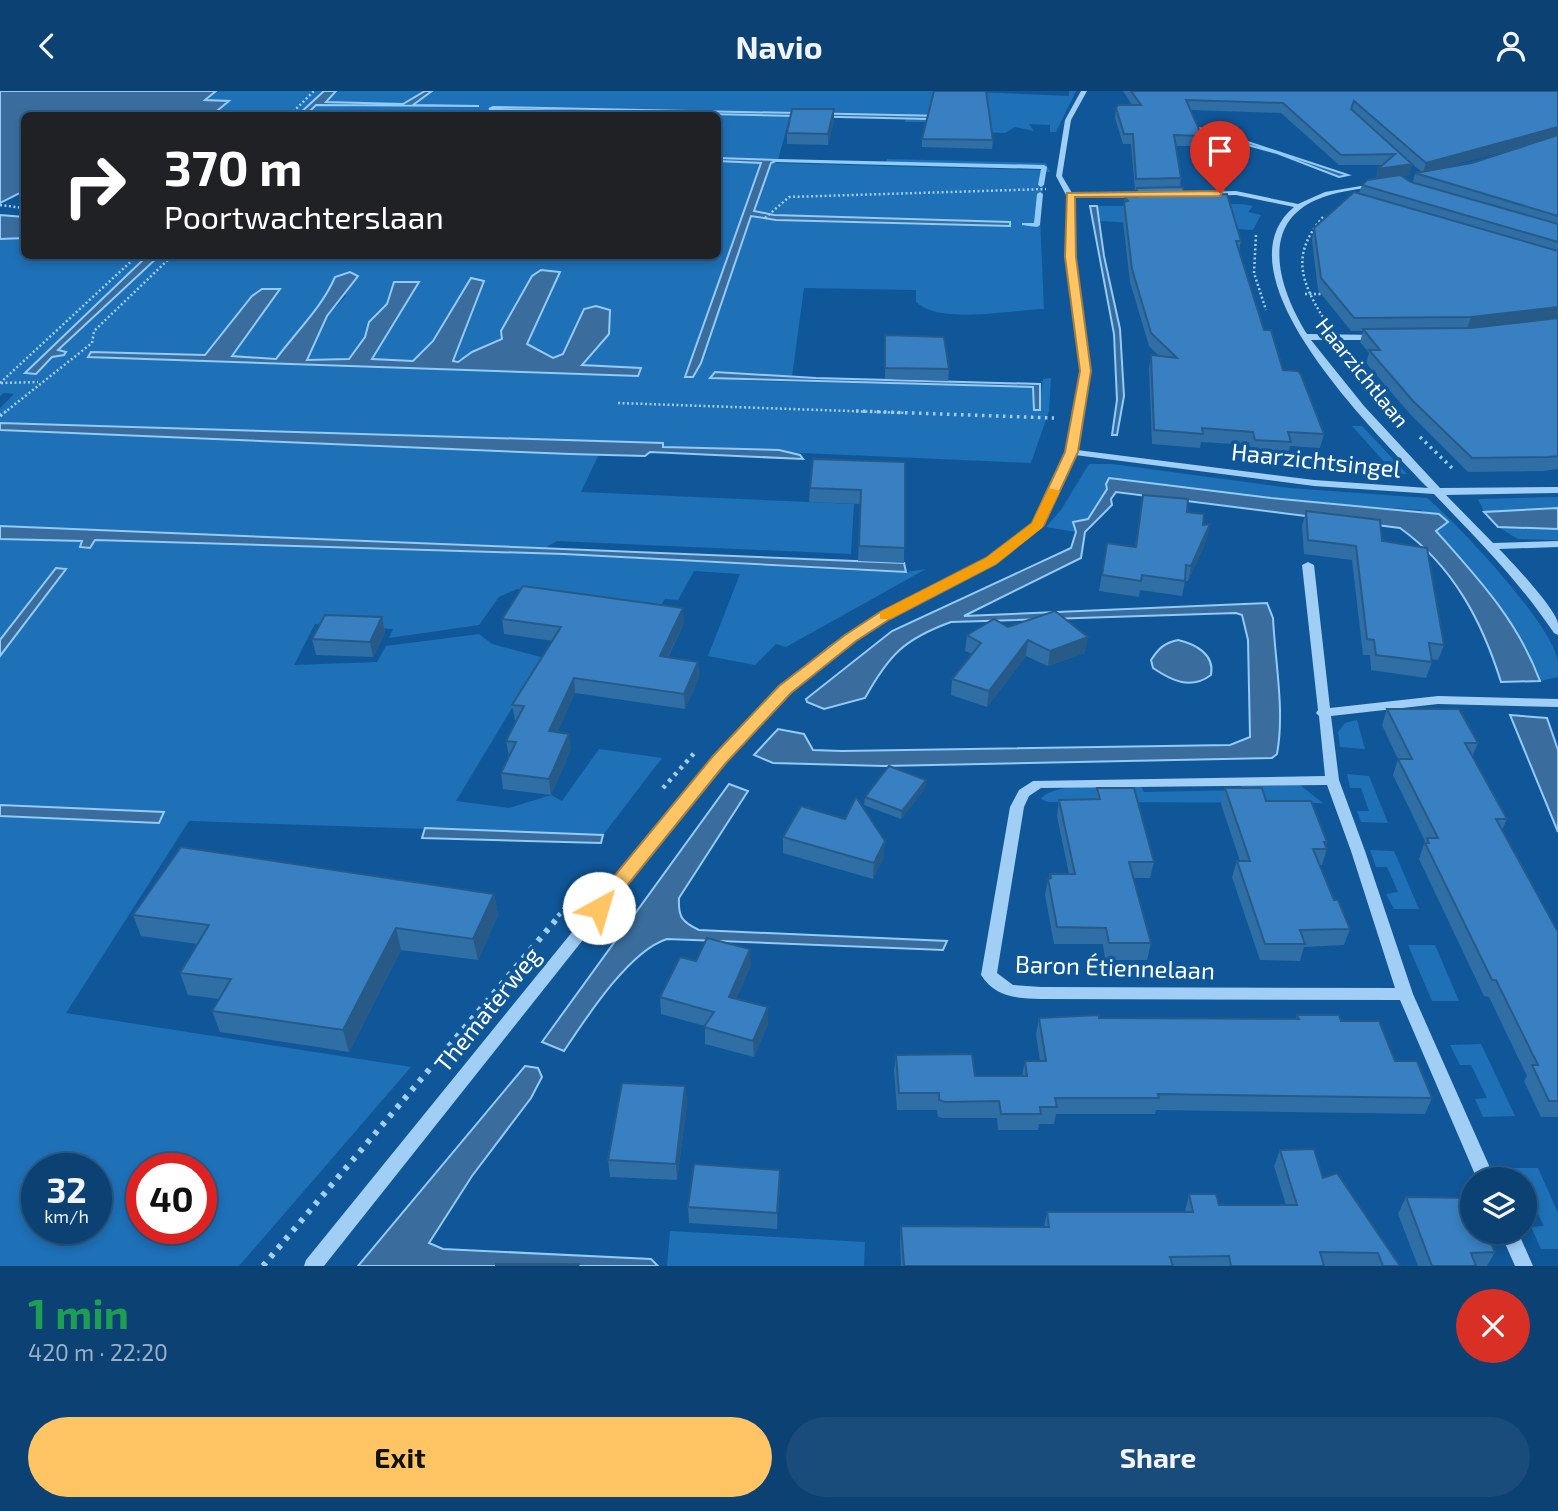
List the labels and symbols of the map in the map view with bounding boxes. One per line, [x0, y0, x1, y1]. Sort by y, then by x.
pin [1190, 121, 1250, 193]
street label: Haarzichtlaan [1311, 312, 1415, 432]
street label: Haarzichtsingel [1230, 436, 1402, 483]
position arrow [562, 871, 636, 945]
street label: Thematerweg [428, 941, 546, 1077]
street label: Baron Étiennelaan [1015, 949, 1215, 984]
speed limit sign: 40 [126, 1153, 217, 1244]

